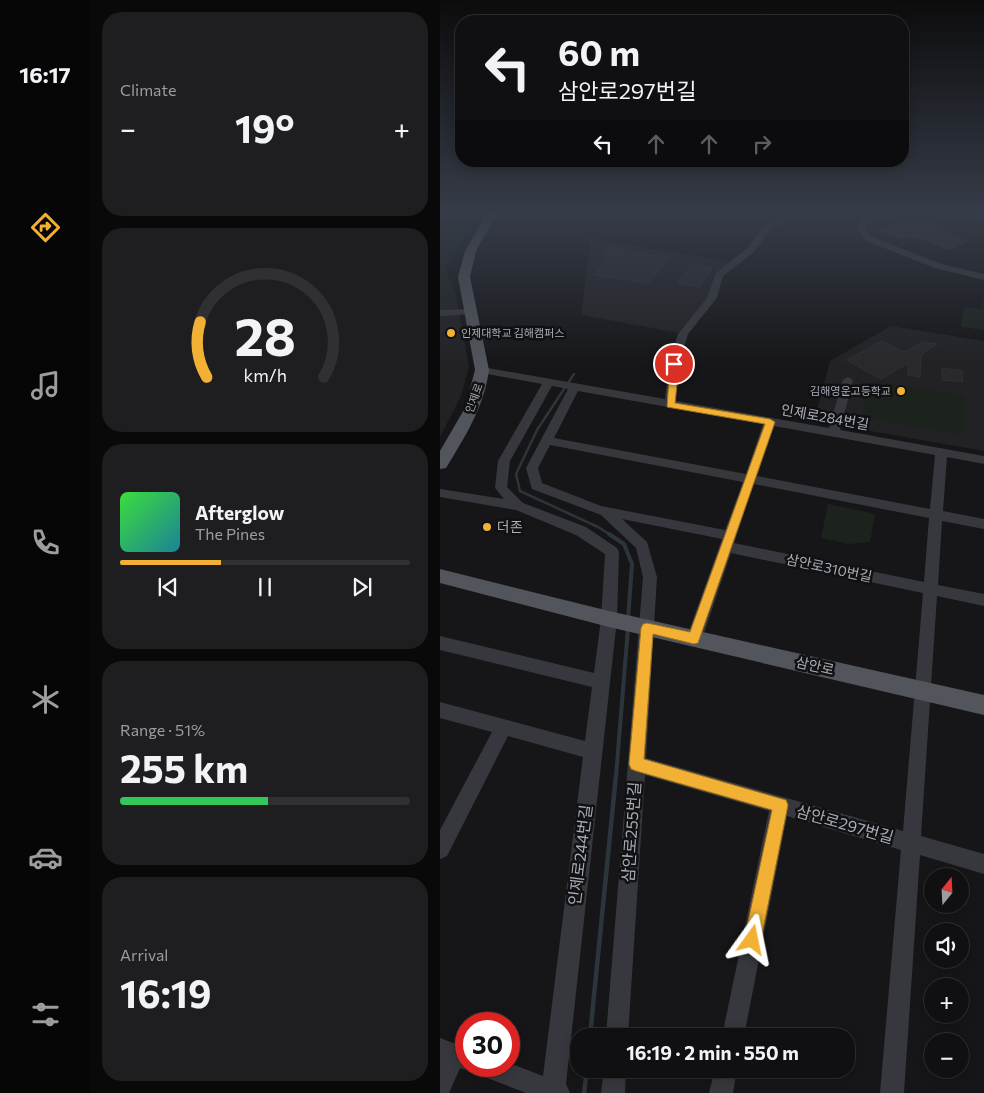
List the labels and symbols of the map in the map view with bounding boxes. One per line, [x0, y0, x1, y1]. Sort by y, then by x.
place label: 인제대학교 김해캠퍼스 [461, 326, 564, 339]
marker: 인제대학교 김해캠퍼스 [445, 327, 457, 339]
pin [653, 343, 695, 385]
street label: 인제로 [462, 381, 485, 414]
place label: 김해영운고등학교 [810, 384, 891, 397]
marker: 김해영운고등학교 [895, 385, 907, 397]
street label: 인제로284번길 [780, 400, 870, 433]
place label: 더존 [497, 518, 523, 535]
marker: 더존 [481, 521, 493, 533]
street label: 삼안로310번길 [785, 550, 874, 585]
street label: 삼안로 [794, 653, 836, 678]
street label: 삼안로255번길 [618, 781, 643, 883]
street label: 삼안로297번길 [794, 801, 896, 847]
street label: 인제로244번길 [564, 803, 595, 906]
north arrow [924, 868, 969, 912]
position arrow [725, 913, 777, 965]
speed limit sign: 30 [455, 1012, 520, 1077]

